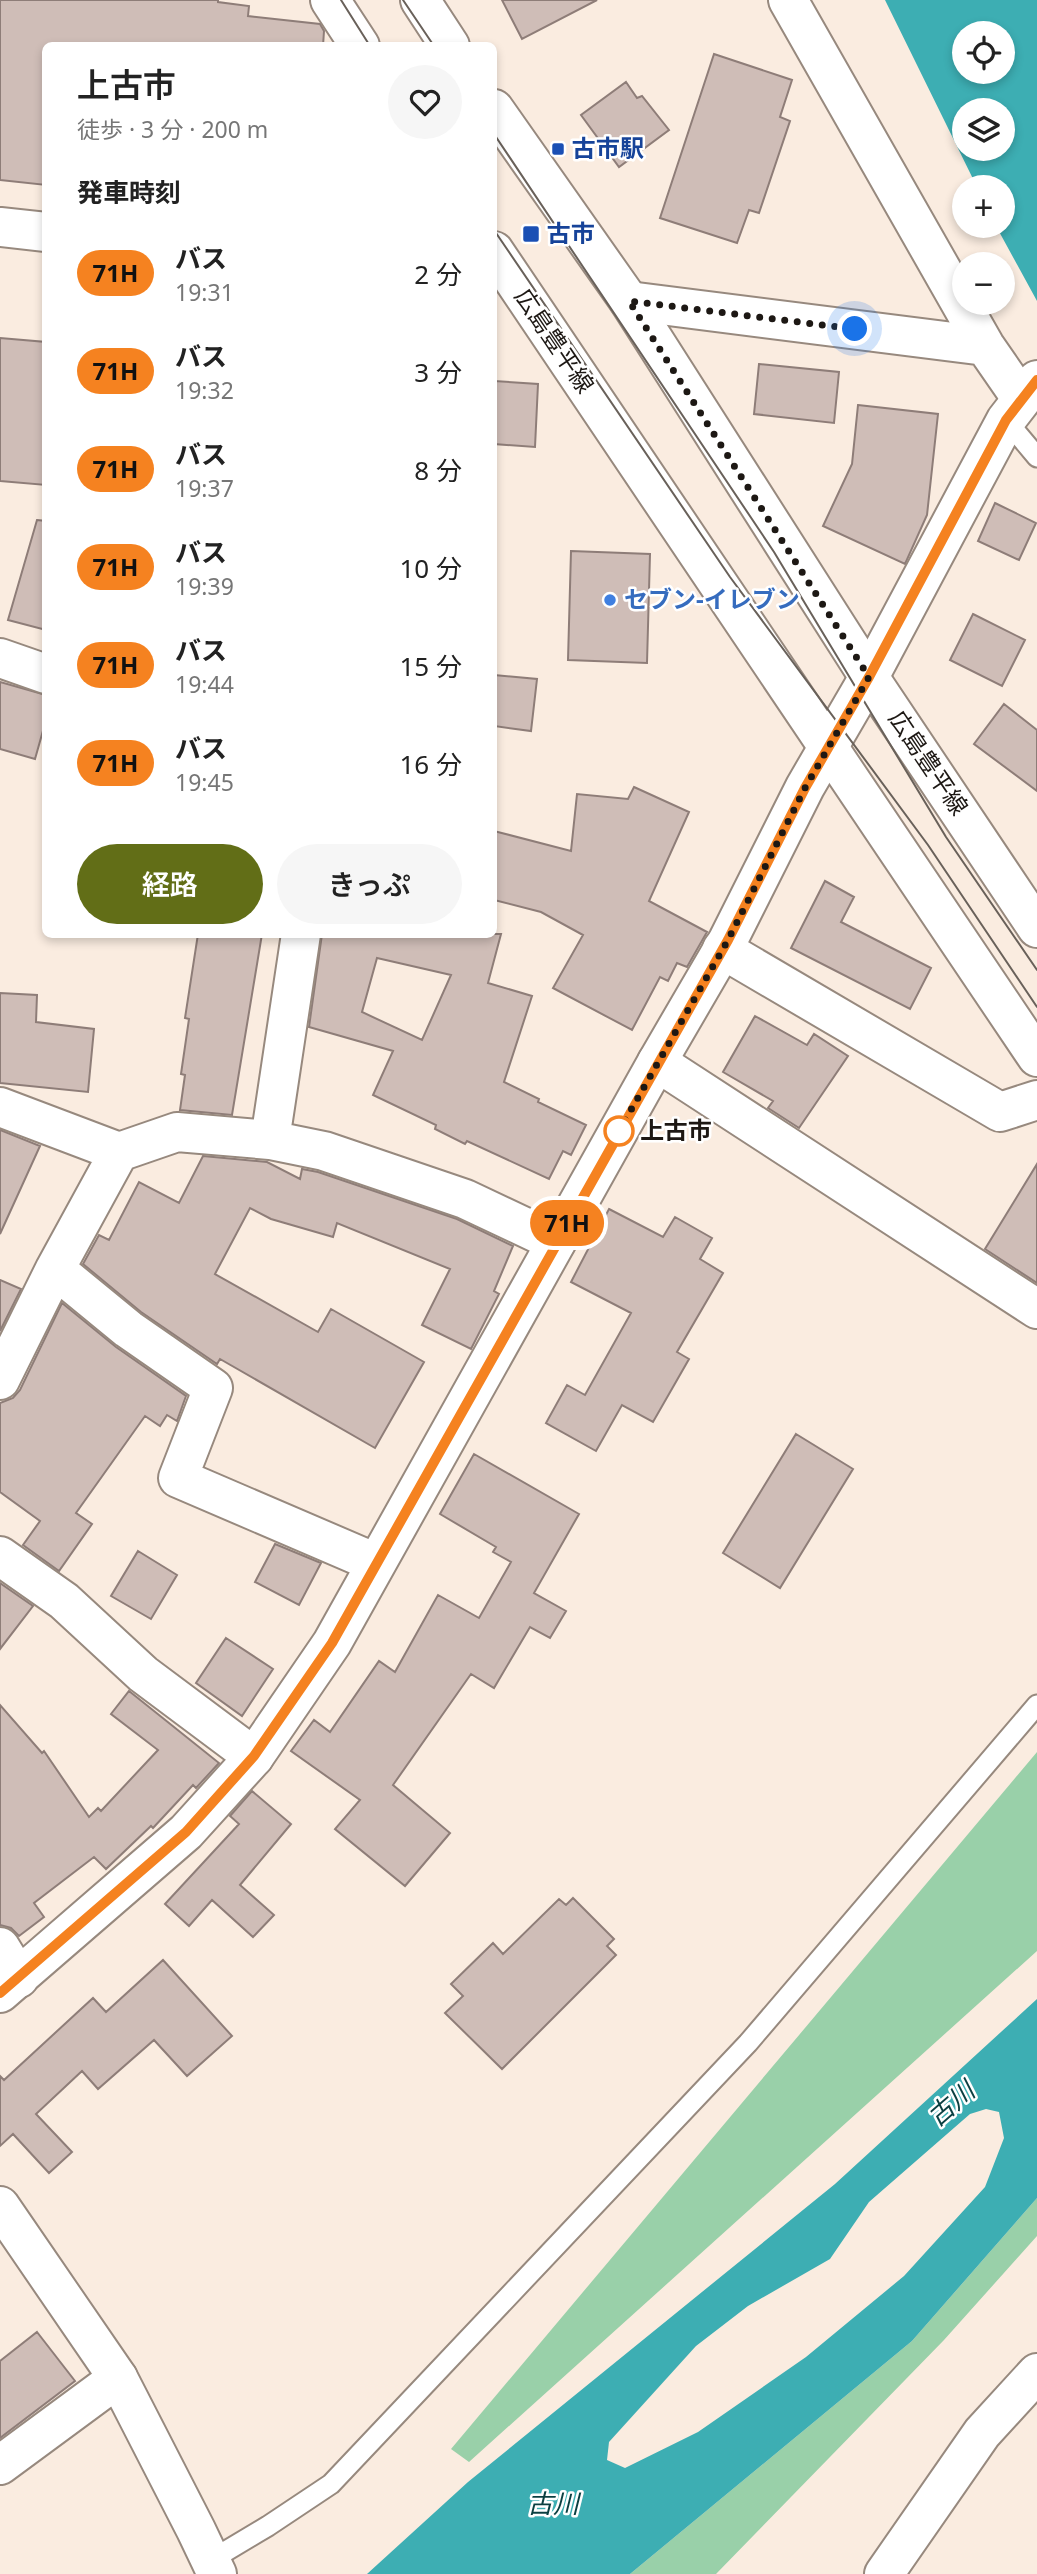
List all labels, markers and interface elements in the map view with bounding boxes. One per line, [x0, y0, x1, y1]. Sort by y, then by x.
map controls [952, 21, 1015, 315]
button: locate [952, 21, 1015, 84]
text: 上古市 [77, 62, 176, 107]
button: heart [388, 65, 462, 139]
button: layers [952, 98, 1015, 161]
text: 徒歩 · 3 分 · 200 m [77, 113, 268, 145]
place label: 古市駅 [572, 131, 644, 164]
marker: 古市駅 [550, 141, 566, 157]
text: 発車時刻 [77, 174, 181, 210]
button: + [952, 175, 1015, 238]
place label: 古市 [547, 216, 595, 249]
marker: 古市 [521, 224, 541, 244]
text: バス [175, 240, 227, 276]
button: − [952, 252, 1015, 315]
text: 71H [93, 256, 138, 289]
text: 2 分 [414, 256, 462, 292]
text: 19:31 [175, 276, 234, 308]
street label: 広島豊平線 [508, 281, 602, 399]
your location [837, 311, 872, 346]
text: バス [175, 338, 227, 374]
text: 71H [93, 354, 138, 387]
text: 3 分 [414, 354, 462, 390]
text: 19:32 [175, 374, 234, 406]
text: バス [175, 436, 227, 472]
text: 71H [93, 452, 138, 485]
text: 8 分 [414, 452, 462, 488]
text: 19:37 [175, 472, 234, 504]
text: バス [175, 534, 227, 570]
text: 71H [93, 550, 138, 583]
text: 10 分 [399, 550, 462, 586]
text: 19:39 [175, 570, 234, 602]
place label: セブン-イレブン [624, 582, 800, 615]
marker: セブン-イレブン [602, 592, 618, 608]
text: バス [175, 632, 227, 668]
text: 71H [93, 648, 138, 681]
text: 15 分 [399, 648, 462, 684]
text: 19:44 [175, 668, 234, 700]
street label: 広島豊平線 [882, 703, 976, 821]
text: バス [175, 730, 227, 766]
text: 71H [93, 746, 138, 779]
text: 16 分 [399, 746, 462, 782]
text: 19:45 [175, 766, 234, 798]
button: 経路 [77, 844, 263, 924]
button: きっぷ [277, 844, 462, 924]
place label: 上古市 [640, 1113, 712, 1146]
marker: 上古市 [604, 1116, 634, 1146]
line badge: 71H [527, 1200, 607, 1246]
text: 71H [544, 1206, 590, 1239]
water label: 古川 [919, 2071, 984, 2134]
water label: 古川 [527, 2485, 582, 2521]

